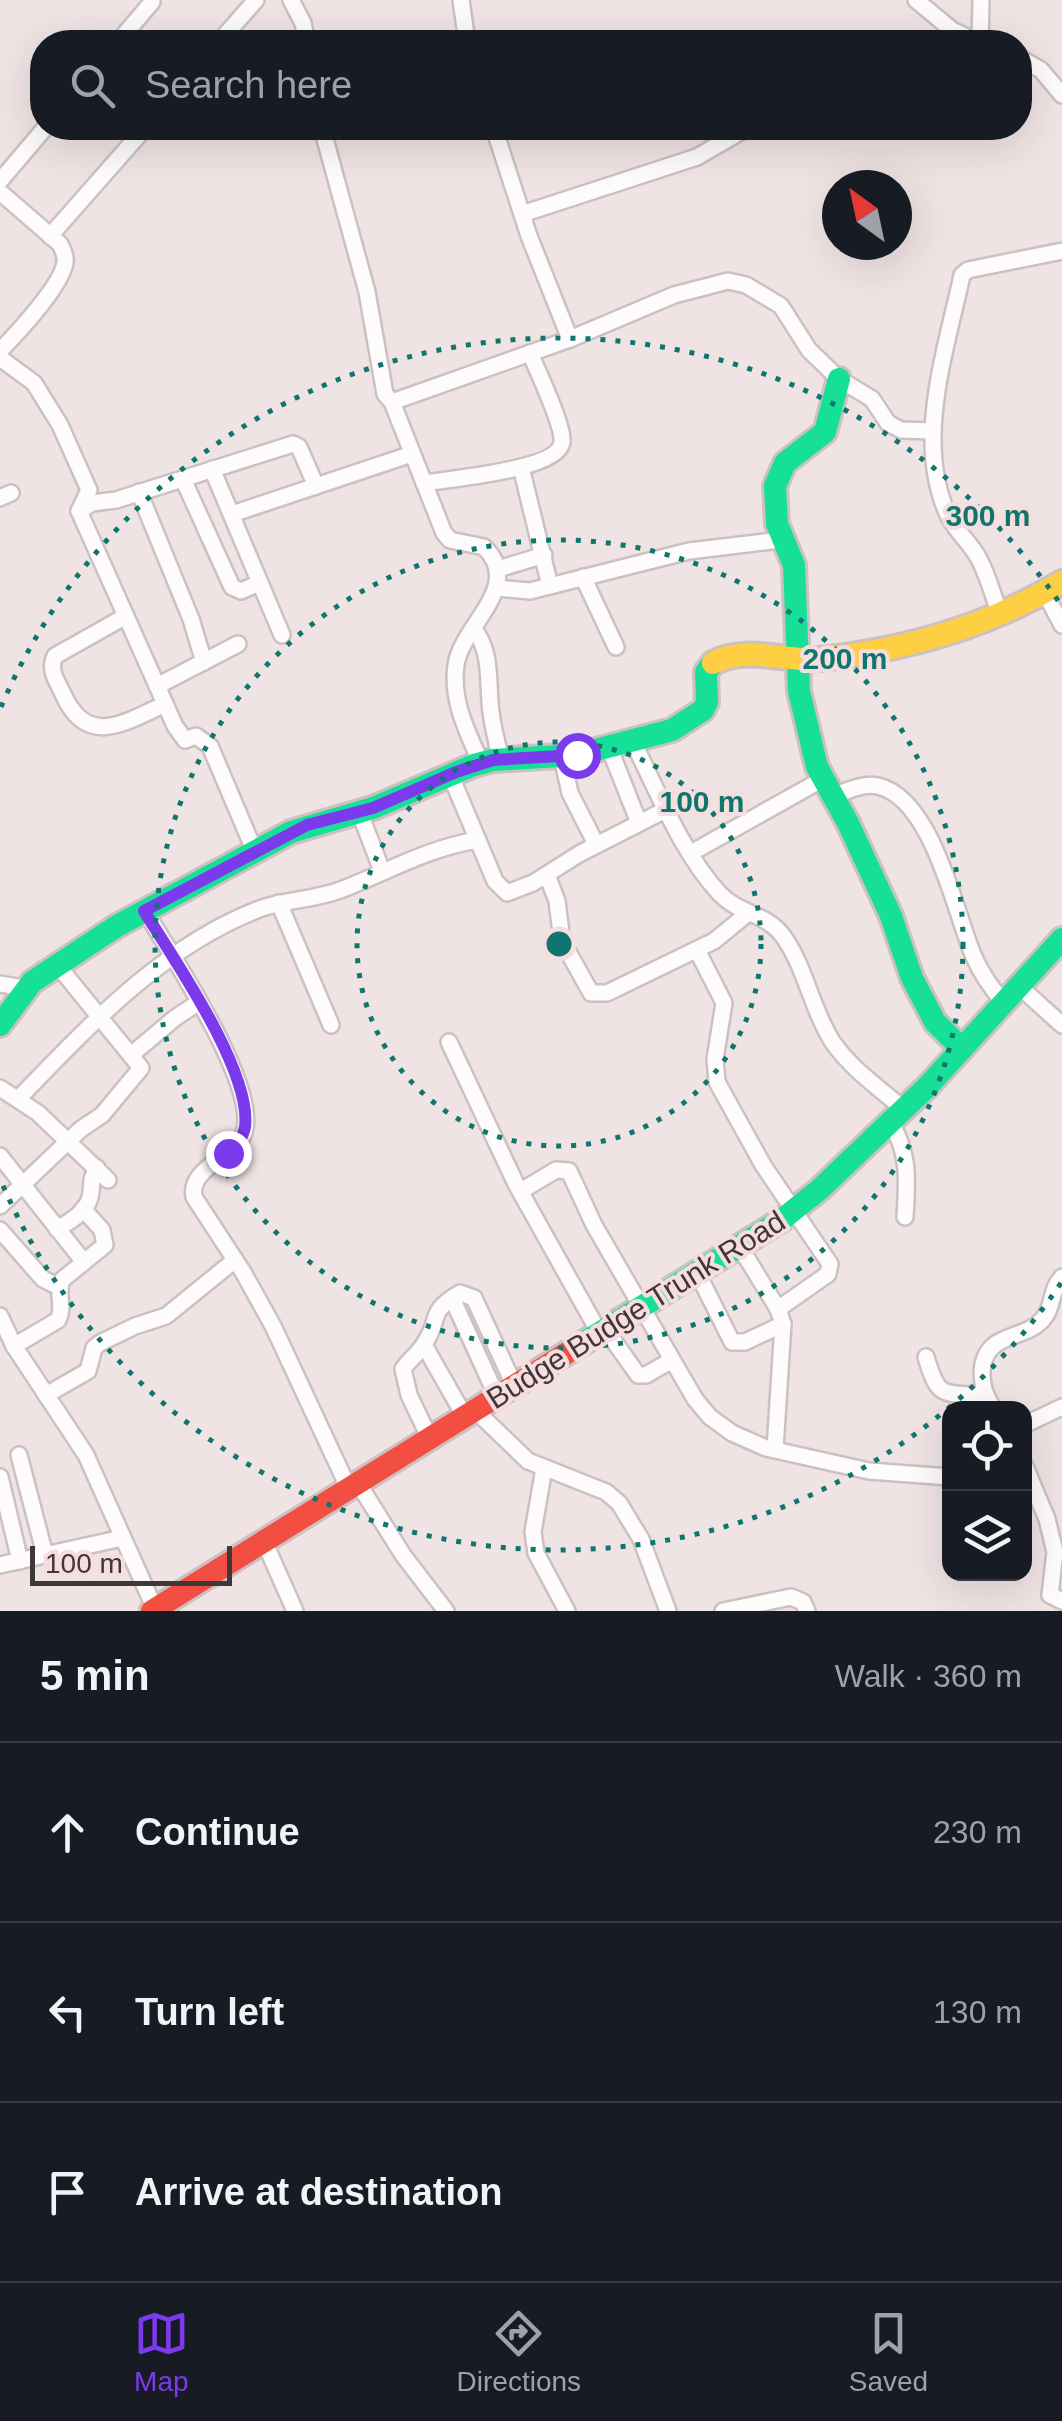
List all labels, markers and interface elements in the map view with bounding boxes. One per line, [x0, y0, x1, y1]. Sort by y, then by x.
search box [30, 30, 1032, 140]
icon: search [65, 58, 120, 113]
text: Search here [145, 64, 352, 106]
north arrow [822, 170, 912, 260]
text: 300 m [945, 499, 1031, 532]
text: 200 m [802, 642, 888, 675]
route start [555, 733, 601, 779]
text: 100 m [659, 785, 745, 818]
centre of rings [541, 926, 577, 962]
route end [206, 1131, 252, 1177]
street label: Budge Budge Trunk Road [481, 1204, 791, 1415]
map controls [942, 1401, 1032, 1581]
button: locate [942, 1401, 1032, 1491]
button: layers [942, 1491, 1032, 1581]
scale bar [30, 1541, 232, 1586]
text: 100 m [45, 1548, 123, 1579]
text: 5 min [40, 1652, 150, 1699]
text: Walk · 360 m [835, 1658, 1022, 1694]
icon: ahead [40, 1805, 95, 1860]
text: Continue [135, 1811, 300, 1853]
text: 230 m [933, 1814, 1022, 1850]
icon: left [40, 1985, 95, 2040]
text: Turn left [135, 1991, 284, 2033]
text: 130 m [933, 1994, 1022, 2030]
icon: arrive [40, 2165, 95, 2220]
text: Arrive at destination [135, 2171, 502, 2213]
tab: Map [134, 2306, 189, 2398]
tab: Directions [457, 2306, 581, 2398]
tab: Saved [849, 2306, 928, 2398]

